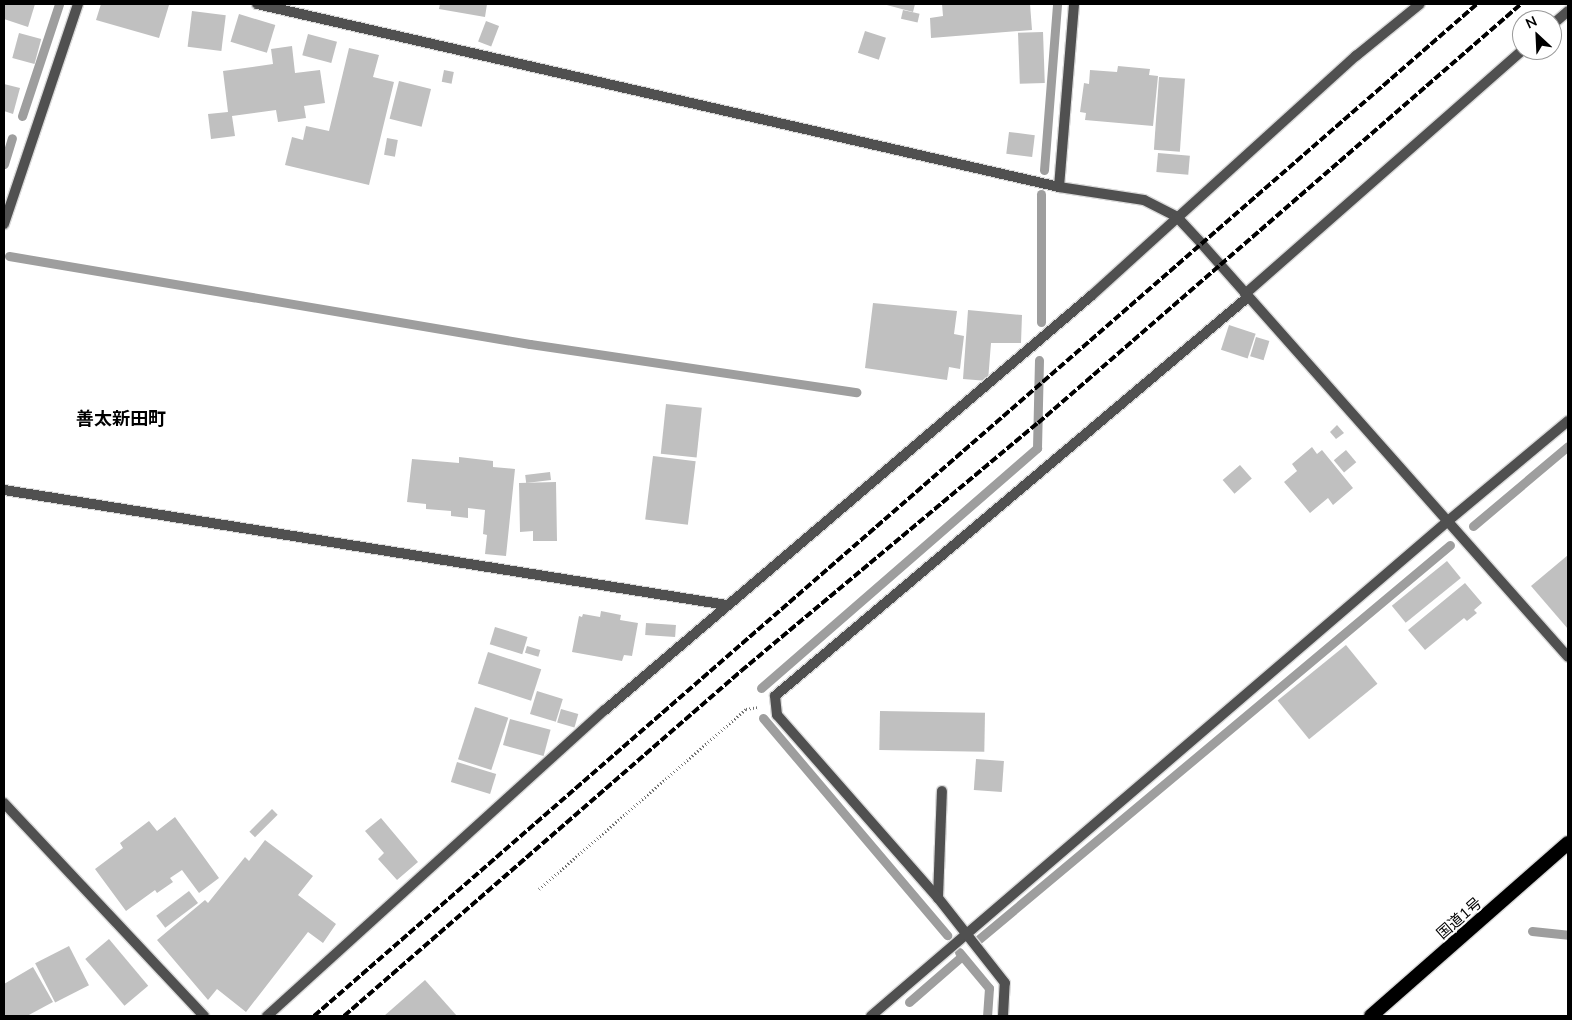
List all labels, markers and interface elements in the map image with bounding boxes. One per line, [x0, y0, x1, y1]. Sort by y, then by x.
north arrow [1512, 10, 1562, 60]
text: N [1522, 12, 1540, 33]
district label: 善太新田町 [76, 408, 166, 430]
street label: 国道1号 [1433, 893, 1485, 943]

